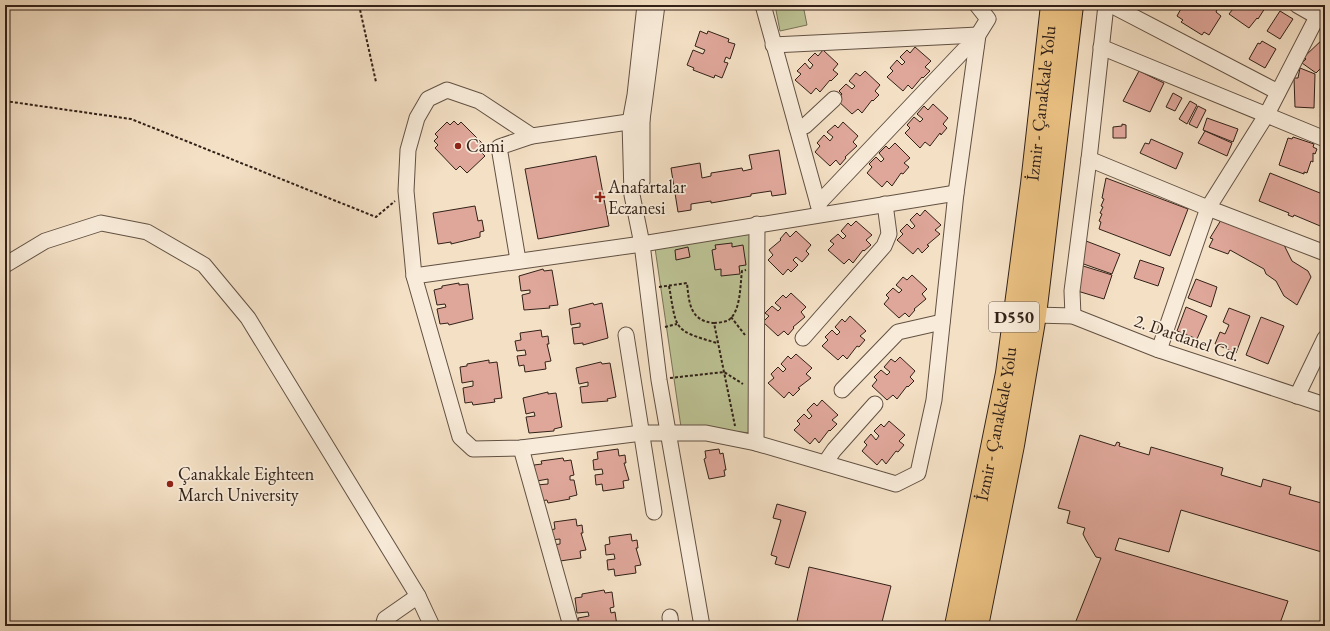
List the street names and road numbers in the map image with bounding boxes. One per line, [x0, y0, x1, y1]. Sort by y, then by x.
street label: İzmir - Çanakkale Yolu [1020, 24, 1061, 182]
road number: D550 [989, 302, 1039, 332]
street label: 2. Dardanel Cd. [1131, 309, 1243, 366]
street label: İzmir - Çanakkale Yolu [969, 345, 1021, 503]

